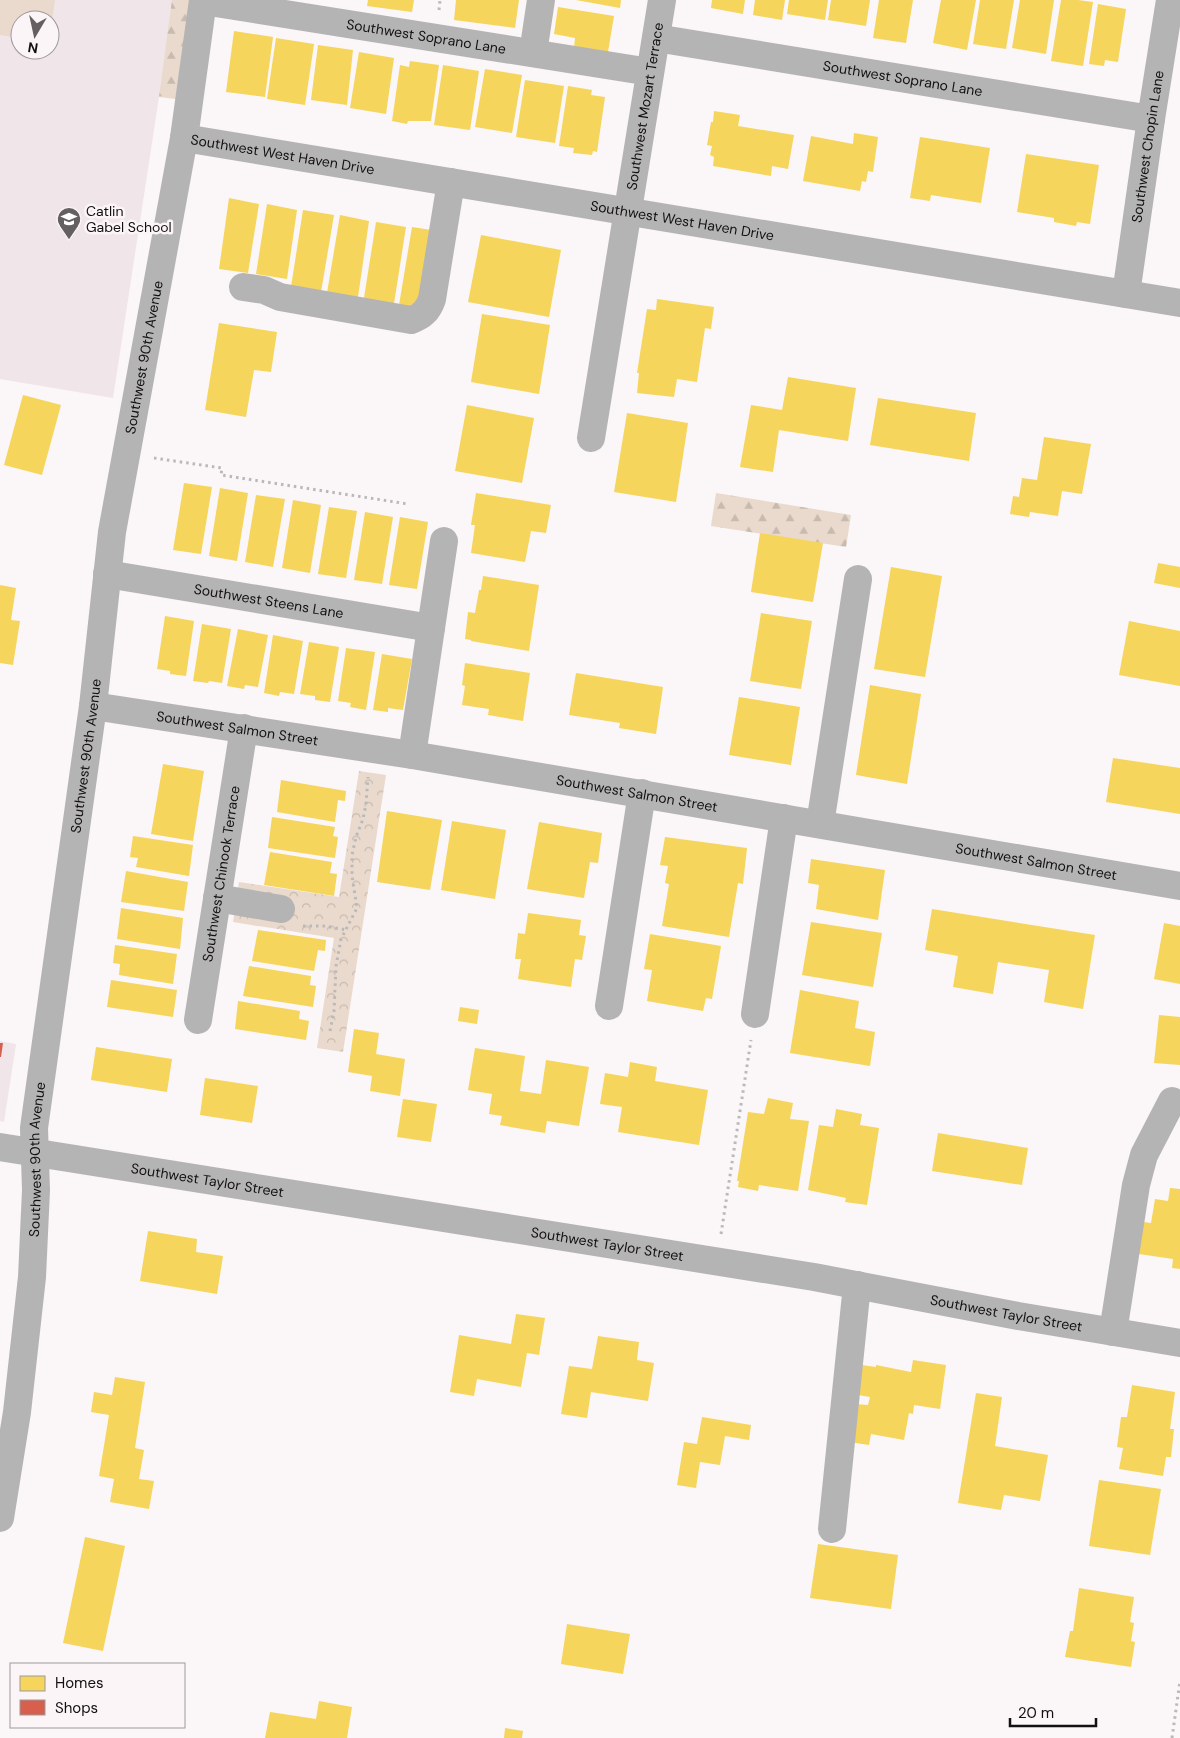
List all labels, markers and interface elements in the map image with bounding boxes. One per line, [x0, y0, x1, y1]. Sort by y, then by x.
north arrow [10, 10, 60, 60]
street label: Southwest Soprano Lane [345, 15, 507, 58]
street label: Southwest Mozart Terrace [622, 21, 667, 191]
text: N [27, 38, 39, 58]
street label: Southwest Soprano Lane [822, 56, 984, 100]
street label: Southwest Chopin Lane [1127, 69, 1168, 224]
street label: Southwest West Haven Drive [189, 130, 376, 178]
street label: Southwest West Haven Drive [589, 196, 775, 245]
place label: Catlin Gabel School [86, 202, 172, 236]
school or university icon: Catlin Gabel School [56, 206, 82, 240]
street label: Southwest 90th Avenue [121, 279, 167, 436]
street label: Southwest Steens Lane [193, 580, 345, 622]
street label: Southwest 90th Avenue [66, 678, 105, 834]
street label: Southwest Salmon Street [155, 707, 319, 749]
street label: Southwest Salmon Street [555, 771, 719, 816]
street label: Southwest Chinook Terrace [198, 785, 244, 963]
street label: Southwest Salmon Street [954, 839, 1118, 884]
street label: Southwest 90th Avenue [25, 1081, 49, 1237]
street label: Southwest Taylor Street [130, 1159, 285, 1201]
street label: Southwest Taylor Street [530, 1223, 685, 1265]
street label: Southwest Taylor Street [929, 1290, 1084, 1336]
legend [10, 1663, 185, 1728]
text: Homes [55, 1673, 104, 1693]
scale bar [1010, 1696, 1096, 1728]
text: Shops [55, 1698, 98, 1718]
text: 20 m [1018, 1703, 1054, 1723]

